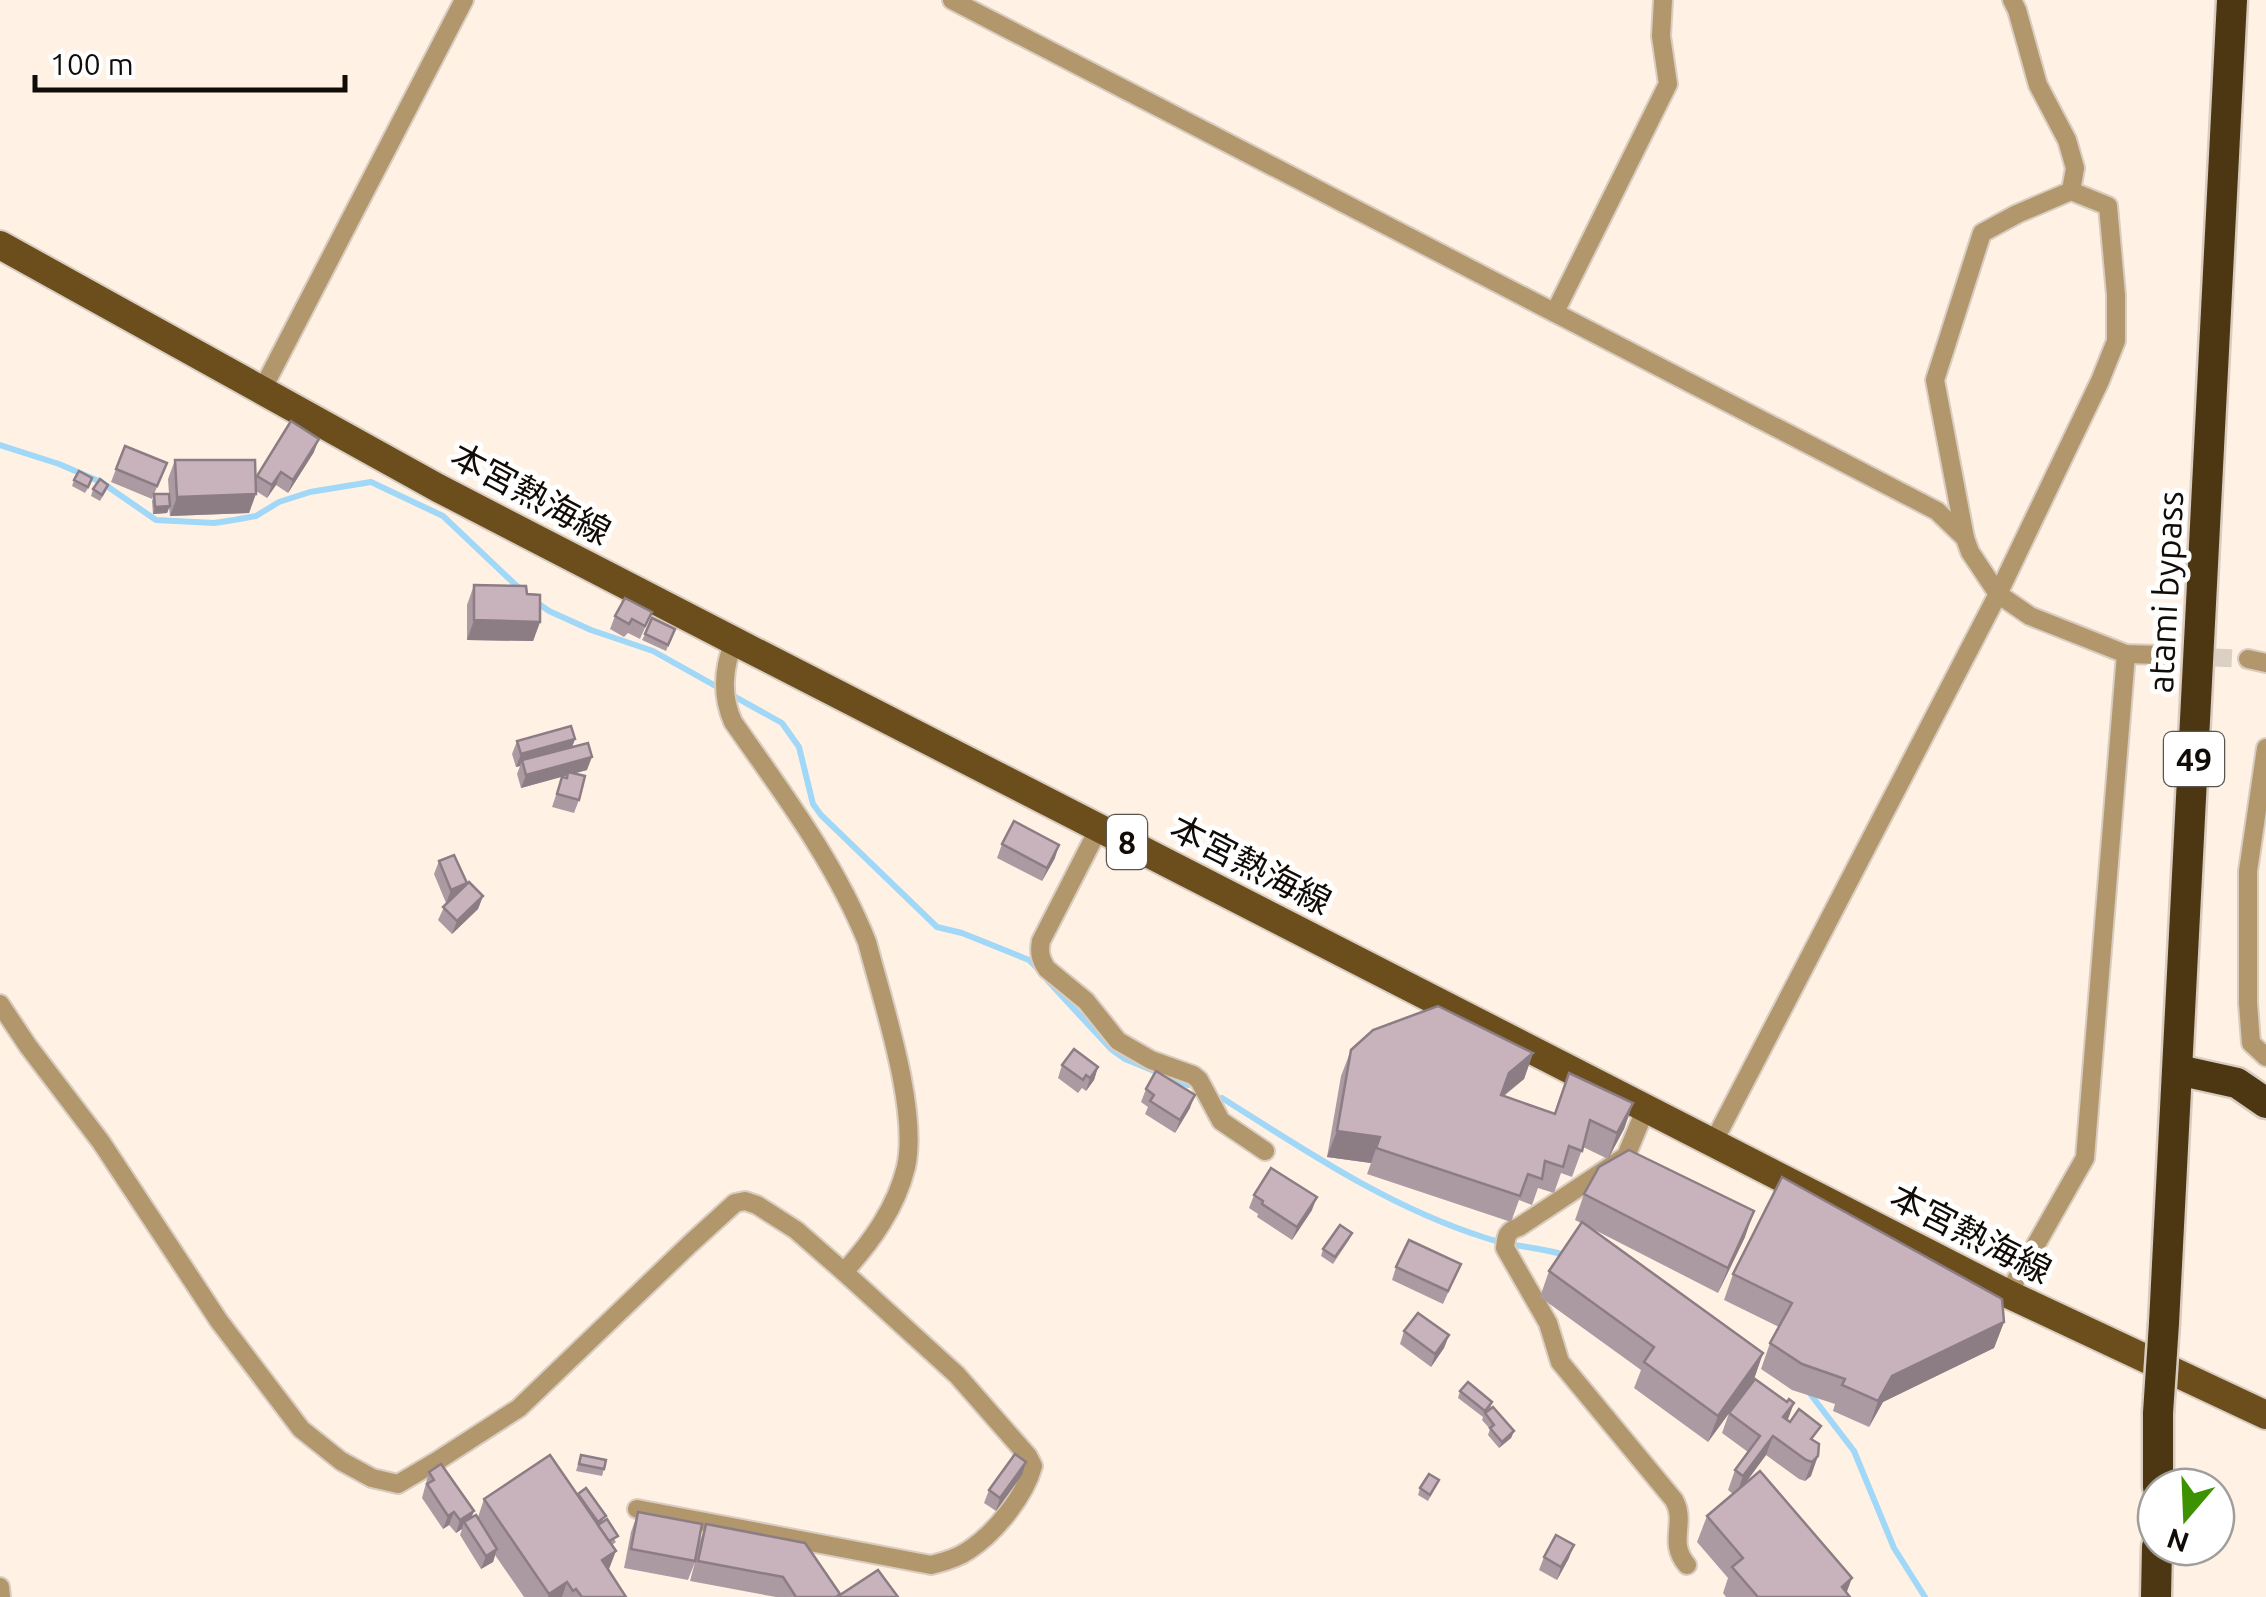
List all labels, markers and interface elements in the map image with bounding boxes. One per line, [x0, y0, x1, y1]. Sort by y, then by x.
scale bar [35, 30, 345, 92]
text: 100 m [50, 47, 134, 81]
street label: 本宮熱海線 [444, 434, 618, 552]
street label: atami bypass [2140, 490, 2190, 694]
road number: 49 [2164, 732, 2224, 786]
street label: 本宮熱海線 [1164, 806, 1338, 922]
road number: 8 [1107, 815, 1147, 869]
street label: 本宮熱海線 [1884, 1175, 2058, 1291]
north arrow [2136, 1467, 2236, 1567]
text: N [2163, 1523, 2193, 1559]

